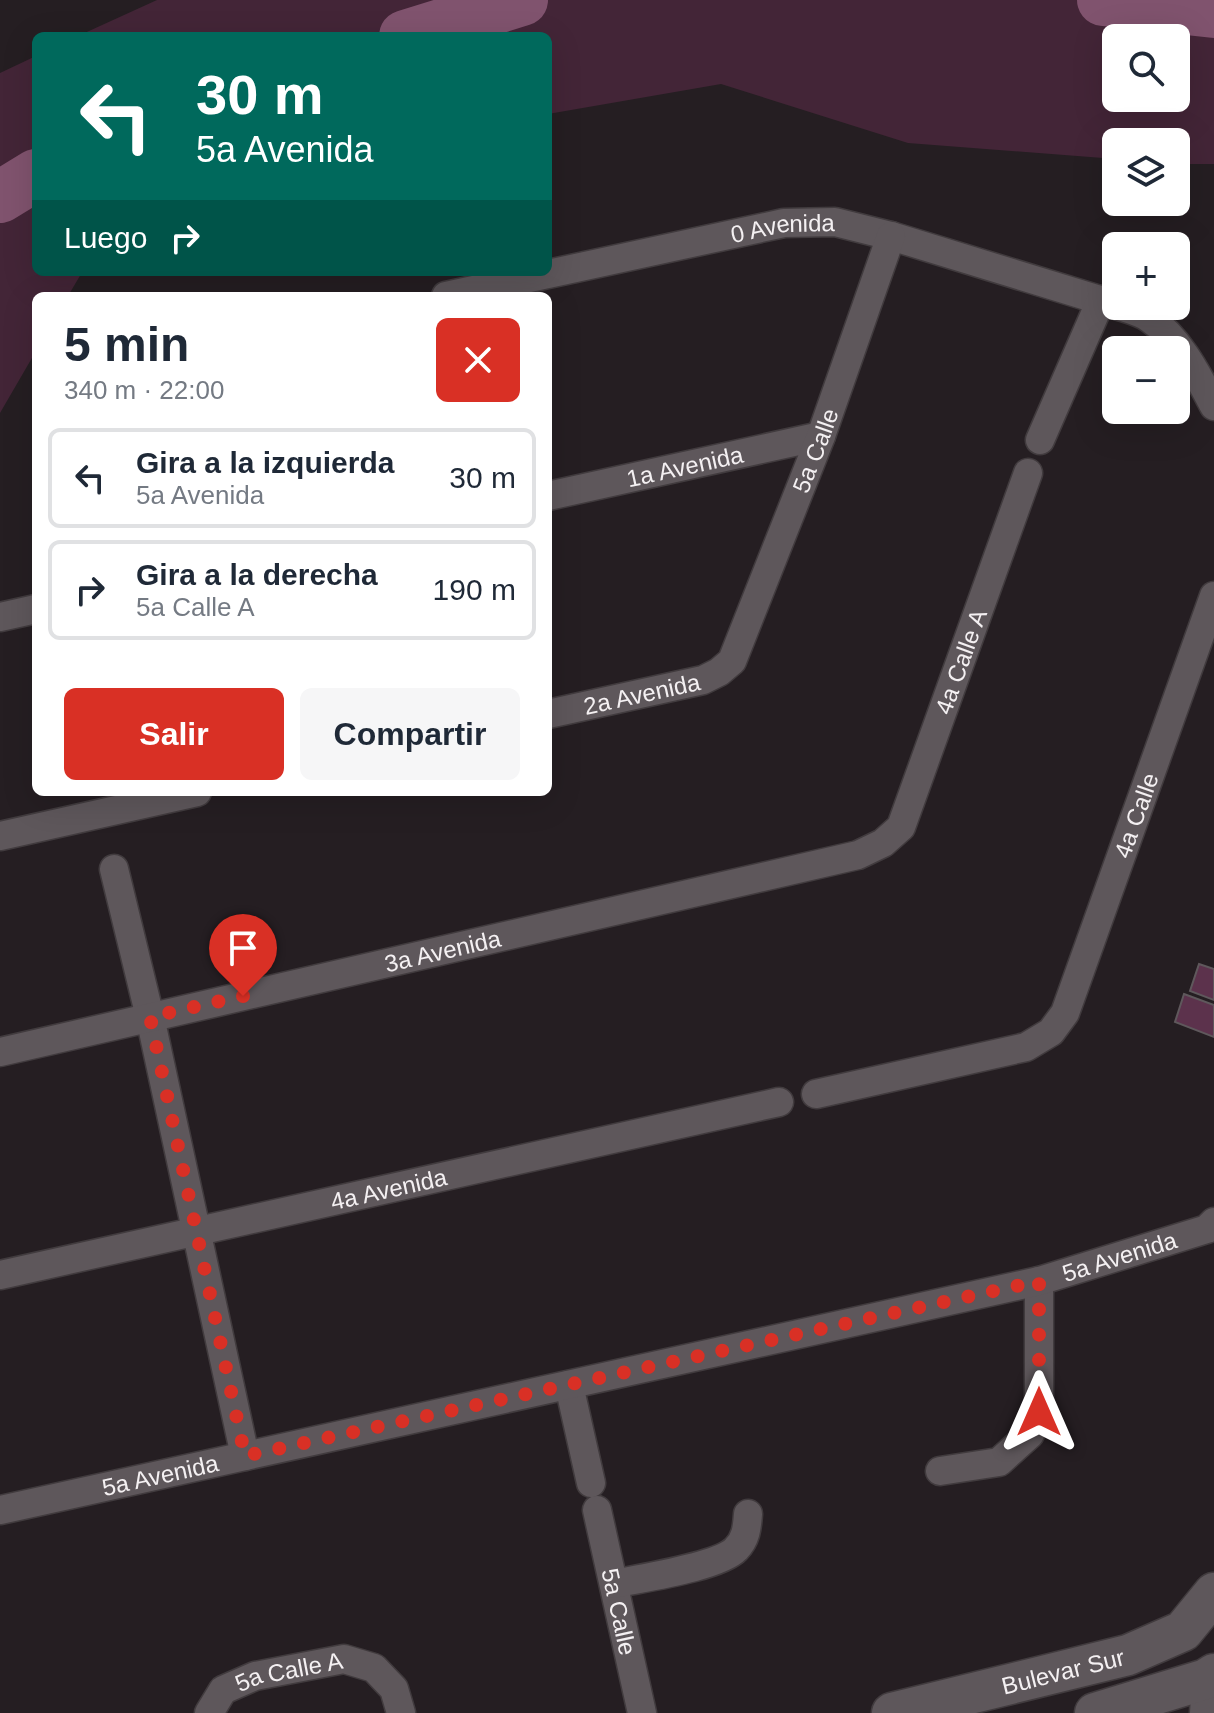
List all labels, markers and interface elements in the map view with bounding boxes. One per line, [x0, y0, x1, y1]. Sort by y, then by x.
map controls [1102, 24, 1190, 424]
button: search [1102, 24, 1190, 112]
text: 30 m [196, 63, 324, 126]
icon: left [64, 64, 168, 168]
button: layers [1102, 128, 1190, 216]
text: 5a Avenida [196, 129, 374, 170]
street label: 0 Avenida [728, 208, 836, 248]
icon: right [163, 216, 207, 260]
text: Luego [64, 221, 147, 254]
button: + [1102, 232, 1190, 320]
text: 5 min [64, 318, 189, 371]
button: close [436, 318, 520, 402]
button: − [1102, 336, 1190, 424]
text: 340 m · 22:00 [64, 375, 224, 405]
street label: 5a Calle [787, 405, 843, 496]
street label: 1a Avenida [624, 440, 746, 492]
text: Gira a la izquierda [136, 446, 394, 479]
icon: left [68, 456, 112, 500]
text: 30 m [449, 461, 516, 494]
text: 5a Avenida [136, 480, 264, 510]
text: Gira a la derecha [136, 558, 378, 591]
icon: right [68, 568, 112, 612]
text: 190 m [433, 573, 516, 606]
text: 5a Calle A [136, 592, 255, 622]
street label: 4a Calle A [929, 605, 992, 718]
street label: 2a Avenida [581, 667, 703, 719]
button: Salir [64, 688, 284, 780]
button: Compartir [300, 688, 520, 780]
street label: 4a Calle [1108, 769, 1163, 861]
pin [209, 914, 277, 996]
street label: 3a Avenida [382, 924, 504, 977]
icon: arrive [221, 926, 265, 970]
street label: 4a Avenida [328, 1163, 450, 1215]
street label: 5a Avenida [1059, 1226, 1180, 1287]
position arrow [997, 1370, 1081, 1454]
street label: 5a Avenida [99, 1449, 222, 1501]
street label: 5a Calle [597, 1566, 642, 1657]
street label: Bulevar Sur [999, 1643, 1127, 1699]
street label: 5a Calle A [231, 1646, 345, 1697]

